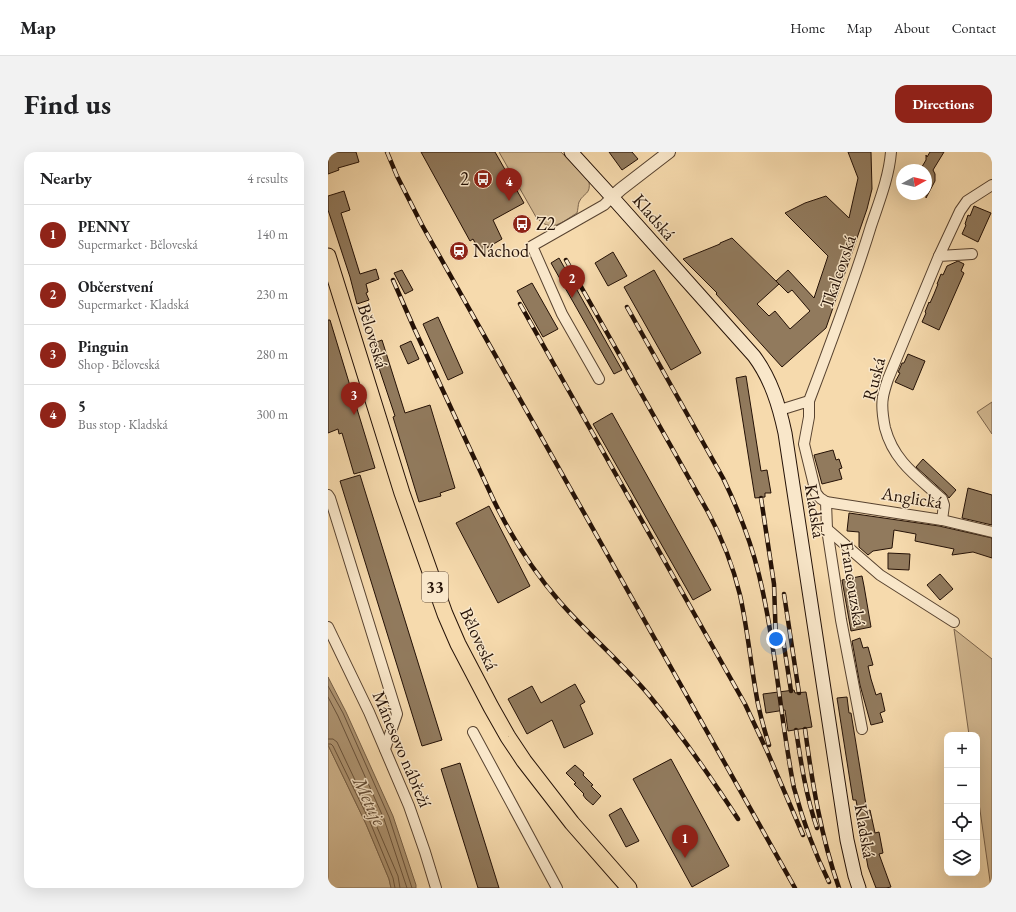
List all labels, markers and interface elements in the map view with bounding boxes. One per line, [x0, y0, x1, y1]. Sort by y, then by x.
text: Map [20, 15, 56, 40]
text: Home [790, 19, 825, 37]
text: Map [847, 19, 872, 37]
text: About [894, 19, 930, 37]
text: Contact [952, 19, 996, 37]
button: Directions [895, 85, 992, 123]
text: Find us [24, 86, 111, 122]
north arrow [896, 164, 932, 200]
text: Nearby [40, 167, 92, 189]
place label: 2 [460, 167, 469, 190]
bus stop icon: 2 [472, 168, 494, 190]
pin: 4 [496, 168, 522, 201]
text: 4 results [247, 170, 288, 187]
street label: Kladská [628, 189, 681, 245]
place label: Z2 [536, 212, 556, 235]
bus stop icon: Z2 [511, 213, 533, 235]
text: PENNY [78, 217, 130, 236]
text: 1 [50, 226, 56, 243]
text: 140 m [257, 226, 288, 243]
street label: Tkalcovská [814, 231, 861, 312]
text: Supermarket · Běloveská [78, 236, 198, 253]
place label: Náchod [473, 239, 530, 262]
station icon: Náchod [448, 240, 470, 262]
pin: 2 [559, 265, 585, 298]
text: Občerstvení [78, 277, 153, 296]
text: 2 [50, 286, 56, 303]
text: 230 m [257, 286, 288, 303]
text: Supermarket · Kladská [78, 296, 189, 313]
street label: Běloveská [353, 301, 394, 372]
text: Pinguin [78, 337, 129, 356]
text: 3 [50, 346, 56, 363]
text: 280 m [257, 346, 288, 363]
street label: Ruská [857, 354, 890, 403]
text: Shop · Běloveská [78, 356, 160, 373]
pin: 3 [341, 382, 367, 415]
text: 5 [78, 397, 86, 416]
text: 4 [50, 406, 56, 423]
text: 300 m [257, 406, 288, 423]
text: Bus stop · Kladská [78, 416, 168, 433]
street label: Anglická [879, 481, 945, 514]
street label: Kladská [800, 482, 831, 540]
street label: Francouzská [835, 540, 872, 629]
road number: 33 [422, 572, 448, 602]
street label: Běloveská [455, 604, 504, 674]
your location [766, 629, 786, 649]
street label: Mánesovo nábřeží [368, 687, 438, 811]
map controls [944, 732, 980, 876]
button: + [944, 732, 980, 768]
button: − [944, 768, 980, 804]
water label: Metuje [347, 772, 392, 830]
street label: Kladská [849, 802, 882, 860]
button: locate [944, 804, 980, 840]
pin: 1 [672, 825, 698, 858]
button: layers [944, 840, 980, 876]

